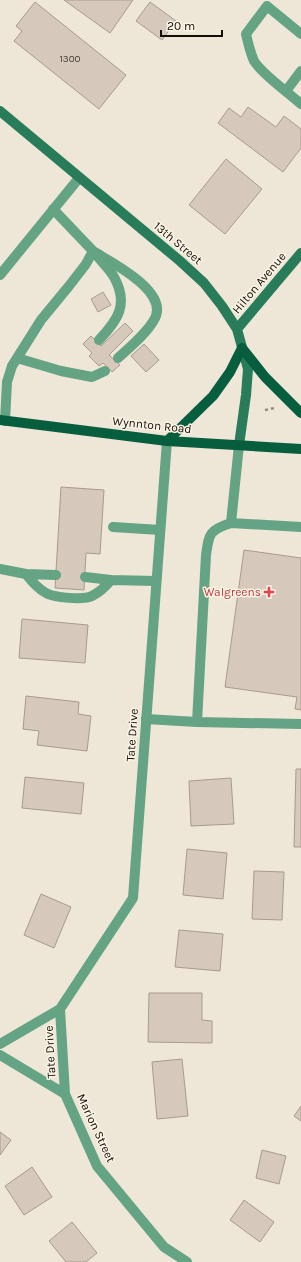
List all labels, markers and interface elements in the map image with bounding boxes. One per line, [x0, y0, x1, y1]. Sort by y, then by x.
scale bar [161, 12, 222, 38]
text: 20 m [167, 19, 195, 33]
house number: 1300 [59, 53, 81, 65]
street label: 13th Street [151, 219, 205, 268]
street label: Hilton Avenue [229, 250, 289, 316]
street label: Wynnton Road [112, 414, 192, 436]
place label: Walgreens [204, 585, 261, 599]
marker: Walgreens [264, 587, 274, 597]
street label: Tate Drive [123, 708, 141, 762]
street label: Tate Drive [42, 1025, 58, 1079]
street label: Marion Street [74, 1091, 118, 1165]

